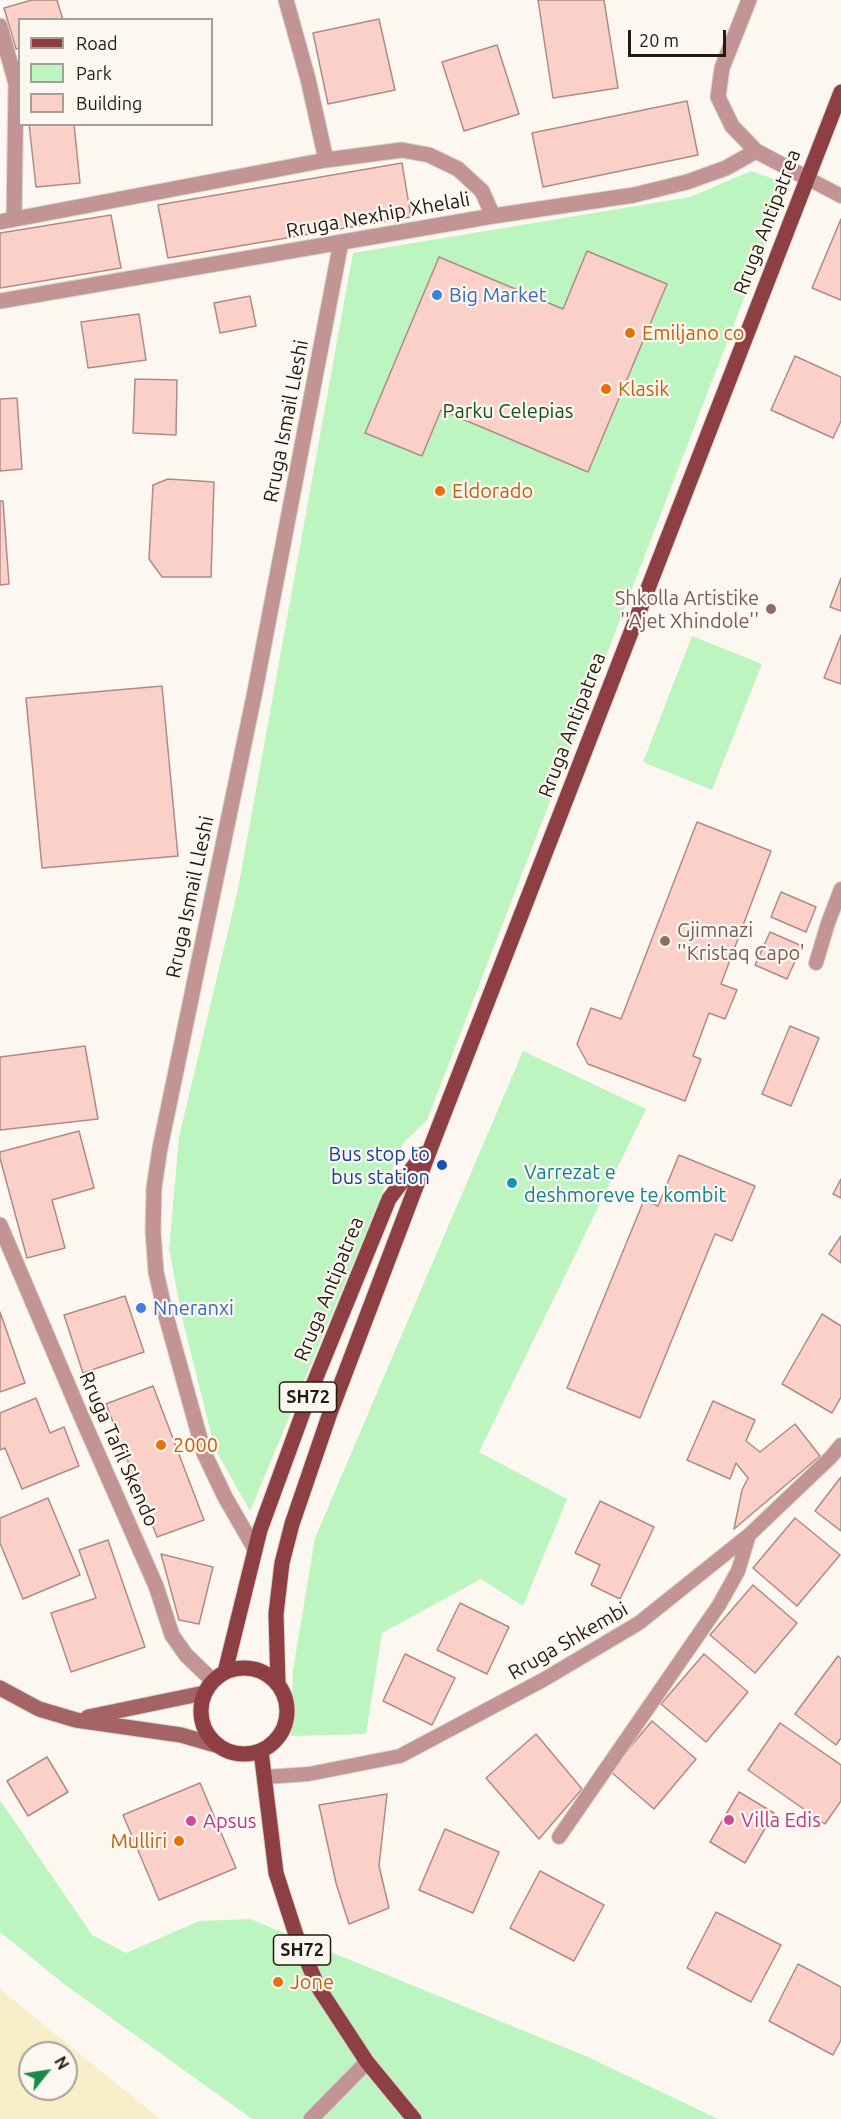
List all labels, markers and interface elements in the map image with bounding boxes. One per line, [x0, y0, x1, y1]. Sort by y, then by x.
legend [18, 18, 213, 126]
scale bar [631, 18, 728, 56]
text: 20 m [639, 30, 679, 50]
text: Road [76, 33, 118, 53]
text: Park [76, 63, 112, 83]
text: Building [76, 93, 142, 113]
street label: Rruga Antipatrea [728, 146, 806, 298]
street label: Rruga Nexhip Xhelali [284, 187, 472, 243]
place label: Big Market [449, 283, 547, 307]
marker: Big Market [430, 288, 444, 302]
place label: Emiljano co [642, 321, 744, 345]
marker: Emiljano co [623, 326, 637, 340]
street label: Rruga Ismail Lleshi [258, 338, 314, 504]
place label: Klasik [618, 377, 669, 401]
marker: Klasik [599, 382, 613, 396]
park label: Parku Celepias [443, 399, 573, 423]
place label: Eldorado [452, 479, 533, 503]
marker: Eldorado [433, 484, 447, 498]
place label: Shkolla Artistike ''Ajet Xhindole'' [615, 586, 759, 633]
marker: Shkolla Artistike ''Ajet Xhindole'' [764, 602, 778, 616]
street label: Rruga Antipatrea [533, 649, 611, 801]
street label: Rruga Ismail Lleshi [161, 814, 219, 980]
place label: Gjimnazi ''Kristaq Capo' [677, 918, 805, 965]
marker: Gjimnazi ''Kristaq Capo' [658, 934, 672, 948]
place label: Bus stop to bus station [329, 1142, 430, 1189]
marker: Bus stop to bus station [435, 1158, 449, 1172]
place label: Varrezat e deshmoreve te kombit [524, 1160, 726, 1207]
marker: Varrezat e deshmoreve te kombit [505, 1176, 519, 1190]
street label: Rruga Antipatrea [289, 1213, 369, 1365]
place label: Nneranxi [153, 1296, 234, 1320]
marker: Nneranxi [134, 1301, 148, 1315]
street label: Rruga Tafil Skendo [74, 1368, 164, 1530]
road number: SH72 [280, 1382, 336, 1412]
place label: 2000 [173, 1433, 218, 1457]
marker: 2000 [154, 1438, 168, 1452]
street label: Rruga Shkembi [504, 1597, 632, 1685]
place label: Villa Edis [741, 1808, 821, 1832]
place label: Apsus [203, 1809, 256, 1833]
marker: Villa Edis [722, 1813, 736, 1827]
marker: Apsus [184, 1814, 198, 1828]
place label: Mulliri [110, 1829, 167, 1853]
marker: Mulliri [172, 1834, 186, 1848]
road number: SH72 [274, 1935, 330, 1965]
place label: Jone [290, 1970, 334, 1994]
marker: Jone [271, 1975, 285, 1989]
north arrow [18, 2041, 78, 2101]
text: N [51, 2053, 73, 2073]

